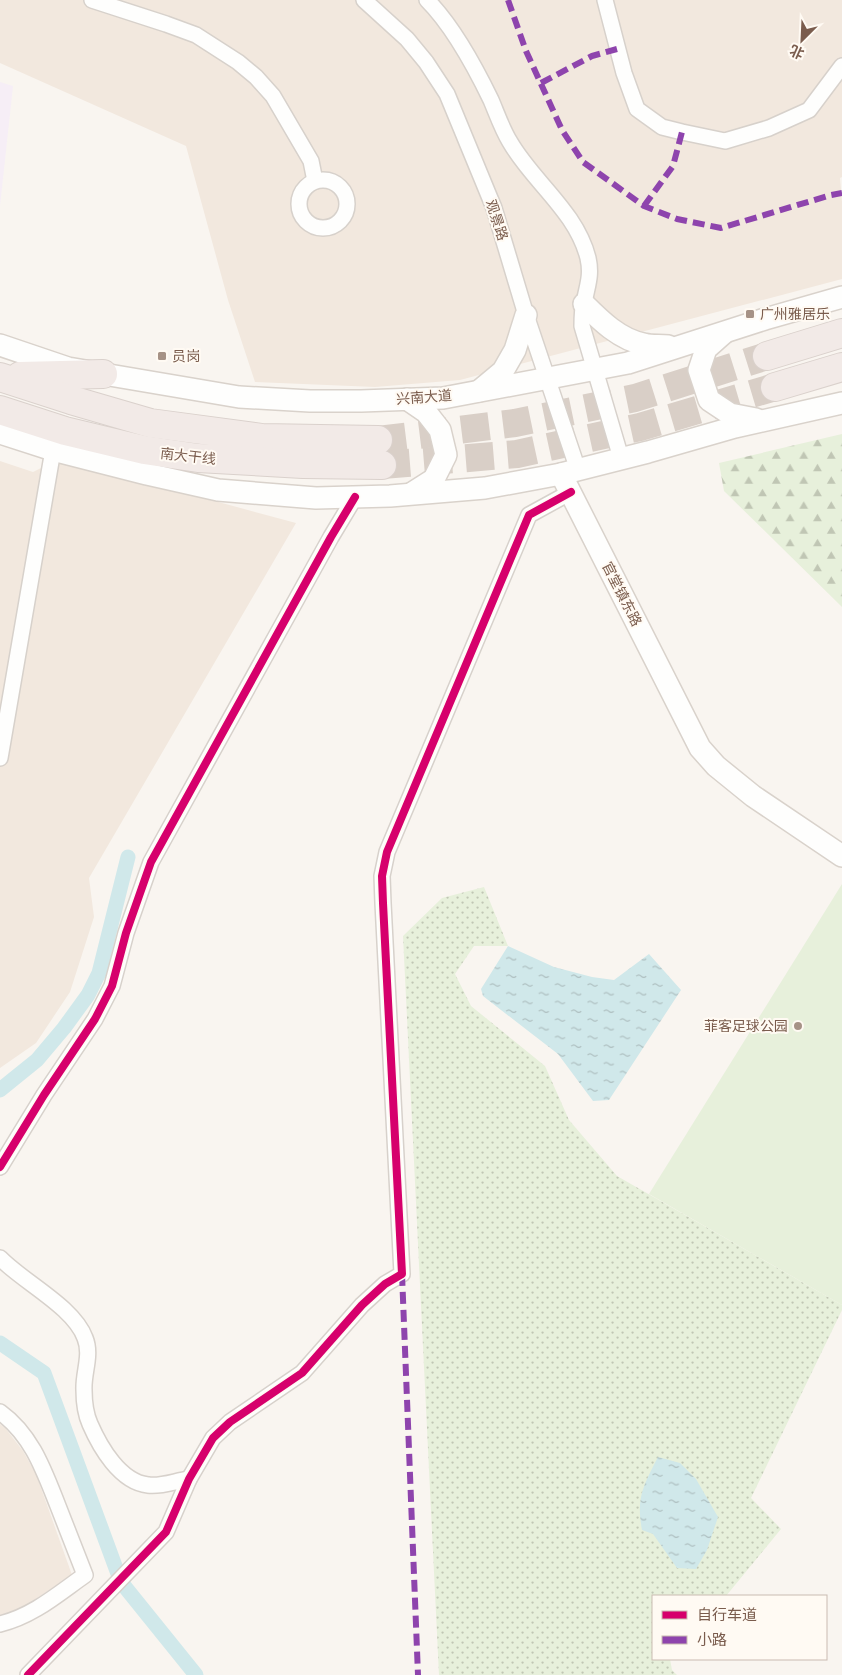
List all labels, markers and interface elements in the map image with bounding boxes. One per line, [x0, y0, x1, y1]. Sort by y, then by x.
north arrow [777, 15, 827, 65]
text: 北 [787, 42, 806, 62]
street label: 观景路 [483, 198, 511, 242]
place label: 广州雅居乐 [760, 306, 830, 322]
marker: 广州雅居乐 [744, 308, 756, 320]
place label: 员岗 [172, 348, 200, 364]
marker: 员岗 [156, 350, 168, 362]
street label: 兴南大道 [396, 387, 452, 407]
street label: 南大干线 [159, 445, 217, 467]
street label: 官堂镇东路 [599, 559, 645, 629]
place label: 菲客足球公园 [704, 1018, 788, 1034]
marker: 菲客足球公园 [792, 1020, 804, 1032]
legend [652, 1595, 827, 1660]
text: 自行车道 [697, 1606, 757, 1624]
text: 小路 [697, 1631, 727, 1649]

